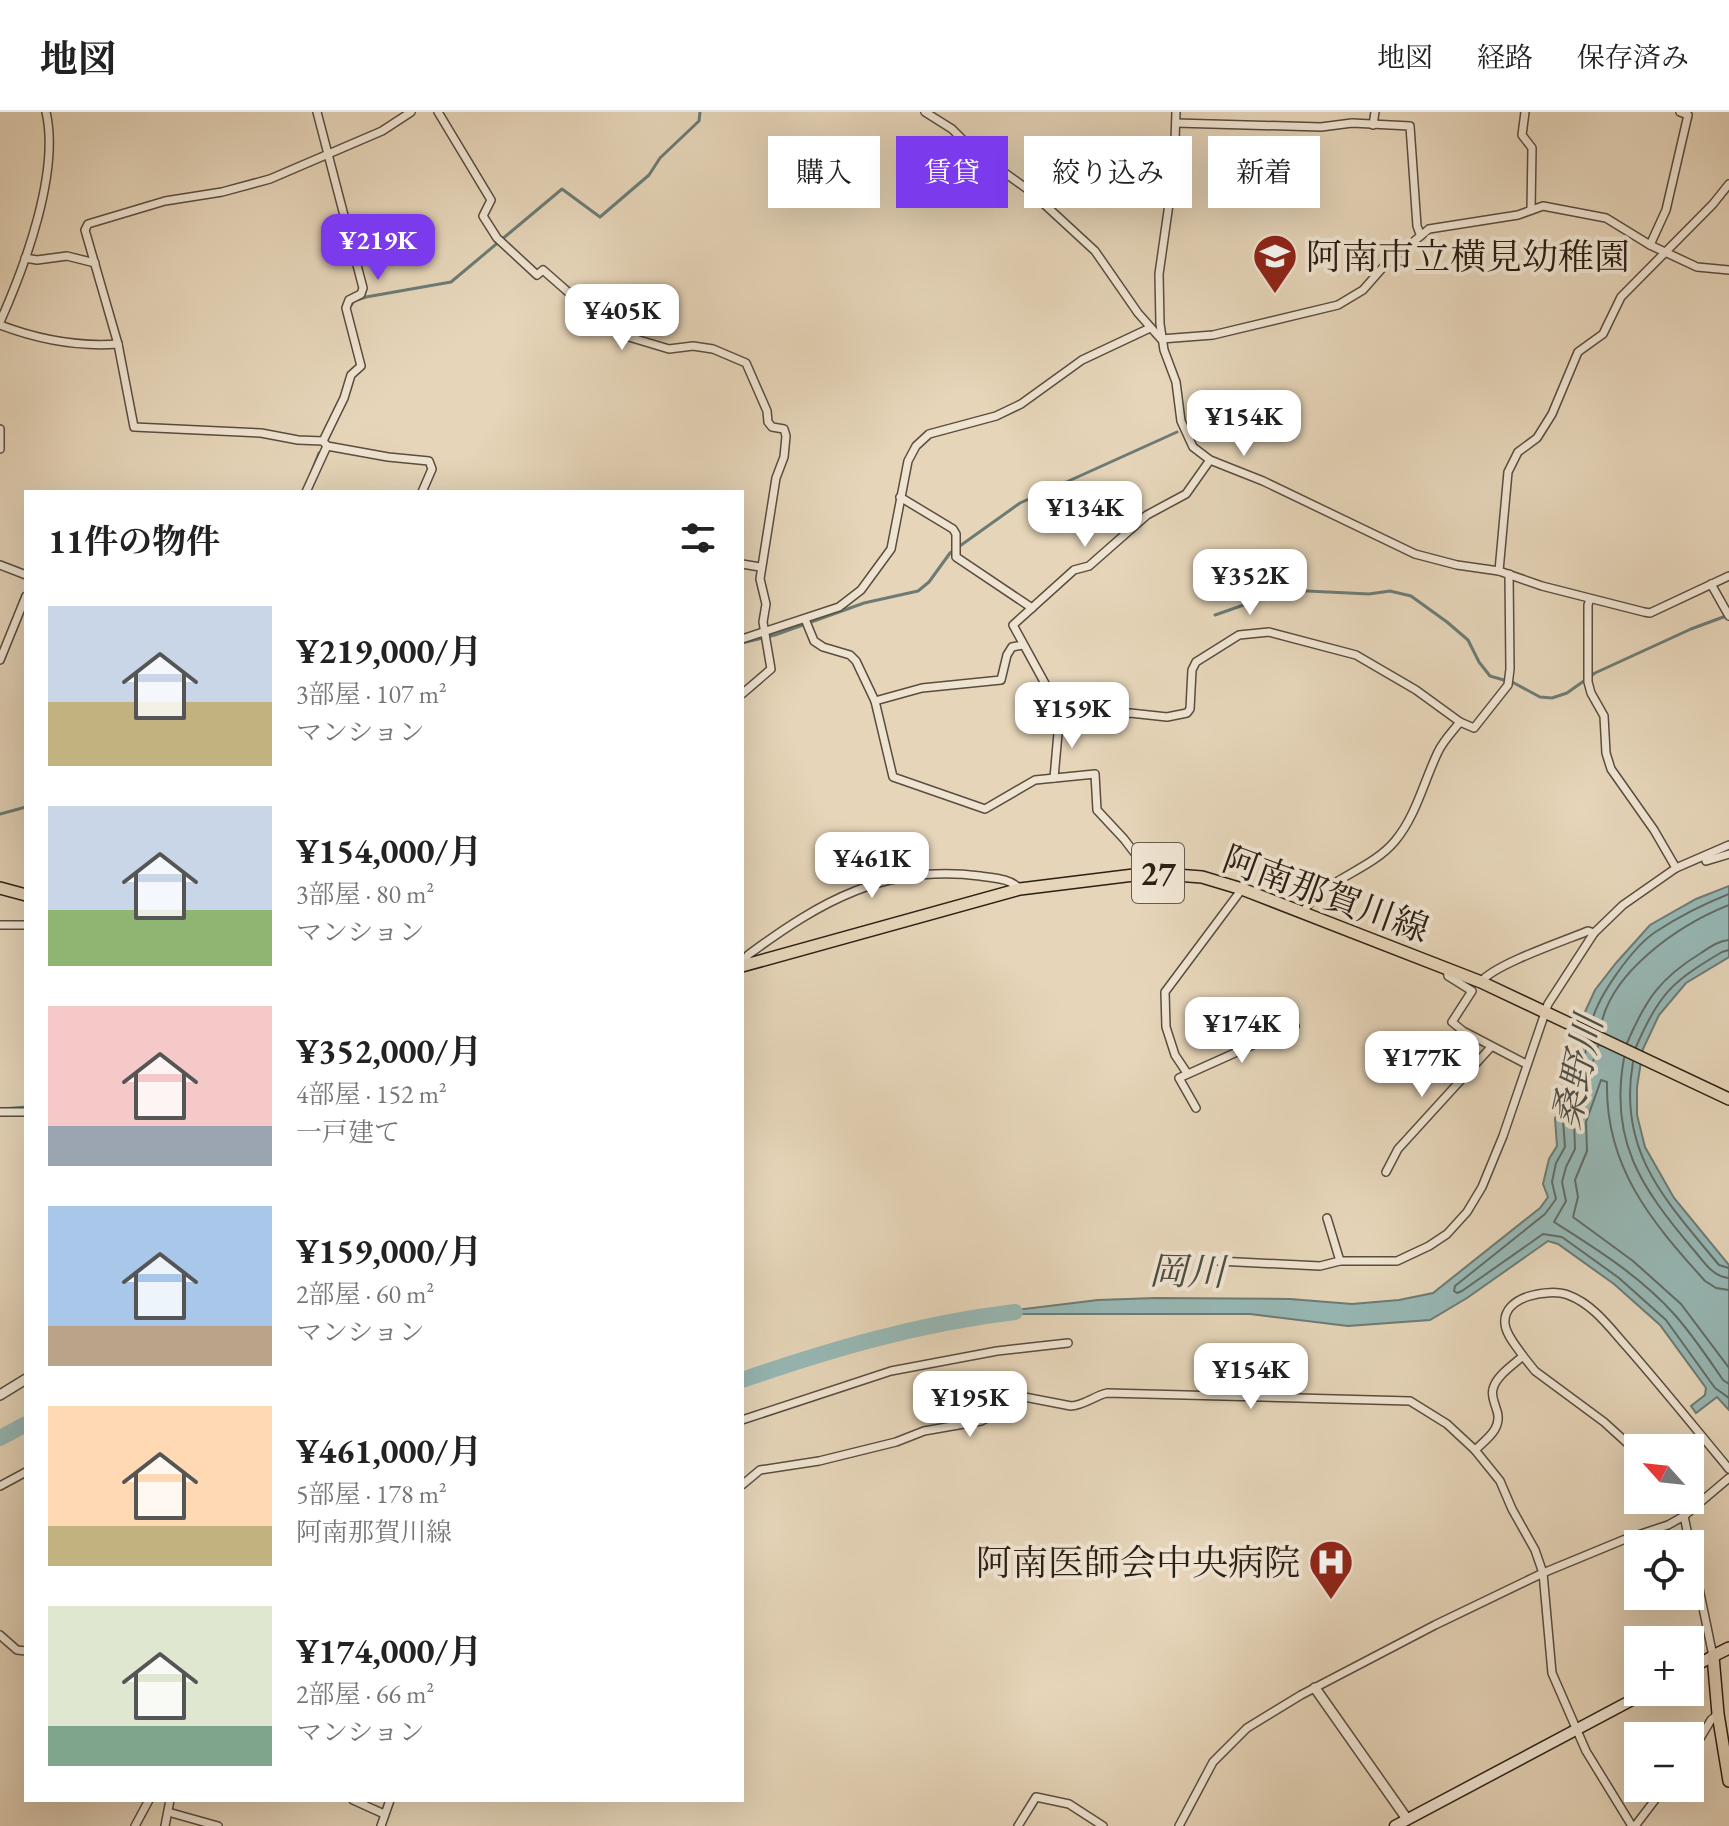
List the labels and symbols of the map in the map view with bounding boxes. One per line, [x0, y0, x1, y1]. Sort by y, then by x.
pin: ¥219K [322, 214, 434, 282]
school or university icon: 阿南市立横見幼稚園 [1251, 232, 1299, 295]
place label: 阿南市立横見幼稚園 [1306, 233, 1630, 280]
pin: ¥405K [566, 284, 678, 352]
pin: ¥154K [1188, 390, 1300, 458]
pin: ¥134K [1029, 481, 1141, 549]
pin: ¥352K [1194, 549, 1306, 617]
pin: ¥159K [1016, 682, 1128, 750]
pin: ¥461K [816, 832, 928, 900]
street label: 阿南那賀川線 [1216, 835, 1436, 953]
road number: 27 [1132, 843, 1184, 903]
pin: ¥174K [1186, 997, 1298, 1065]
water label: 桑野川 [1541, 1007, 1614, 1133]
pin: ¥177K [1366, 1031, 1478, 1099]
water label: 岡川 [1149, 1246, 1229, 1296]
pin: ¥154K [1195, 1343, 1307, 1411]
pin: ¥195K [914, 1371, 1026, 1439]
north arrow [1624, 1434, 1704, 1514]
hospital icon: 阿南医師会中央病院 [1307, 1538, 1355, 1601]
place label: 阿南医師会中央病院 [976, 1539, 1300, 1586]

